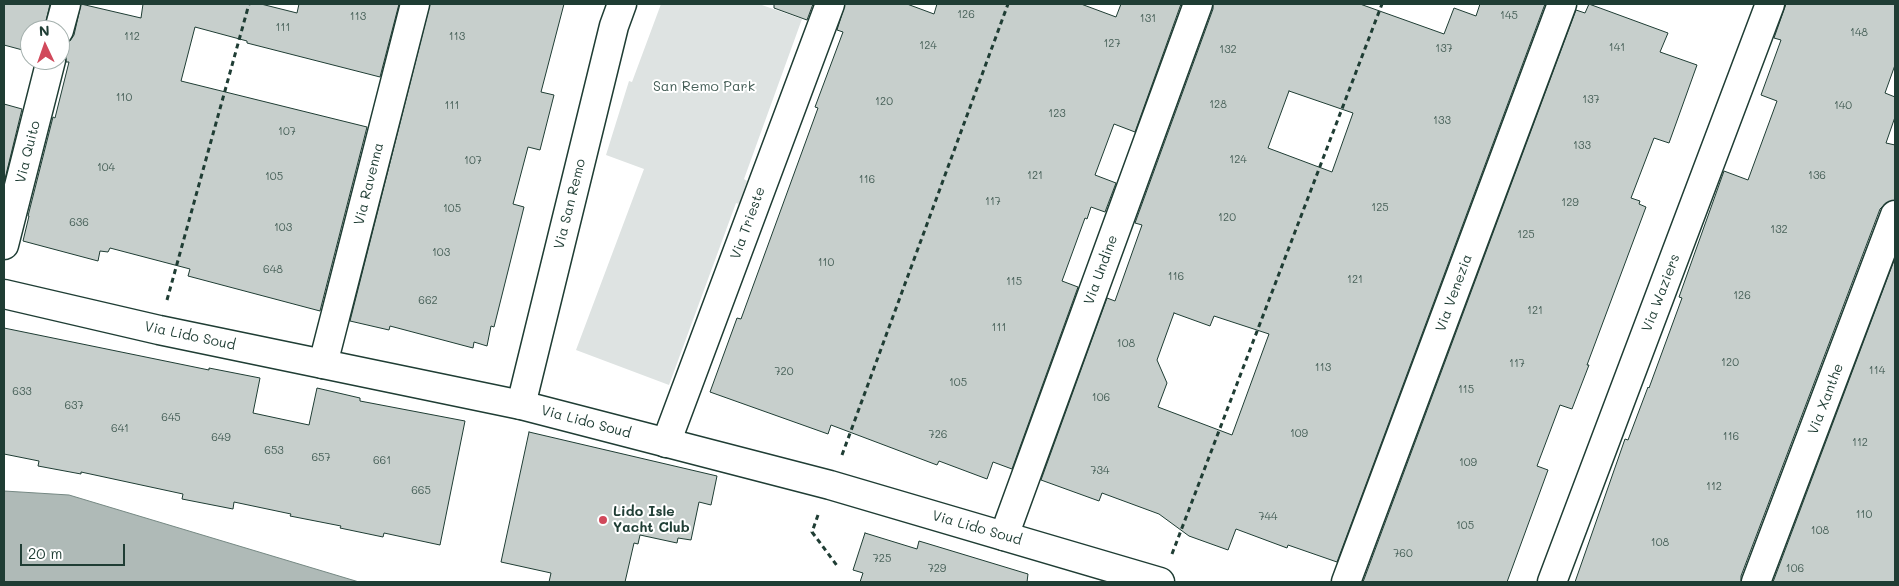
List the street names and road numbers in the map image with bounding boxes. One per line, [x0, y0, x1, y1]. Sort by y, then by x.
street label: Via Quito [12, 119, 44, 185]
street label: Via Ravenna [351, 141, 387, 227]
street label: Via San Remo [551, 157, 589, 251]
street label: Via Trieste [727, 184, 769, 262]
street label: Via Undine [1081, 233, 1121, 307]
street label: Via Venezia [1432, 252, 1476, 334]
street label: Via Waziers [1638, 252, 1684, 334]
street label: Via Lido Soud [143, 318, 237, 354]
street label: Via Xanthe [1805, 361, 1847, 437]
street label: Via Lido Soud [539, 402, 633, 442]
street label: Via Lido Soud [930, 507, 1024, 549]

